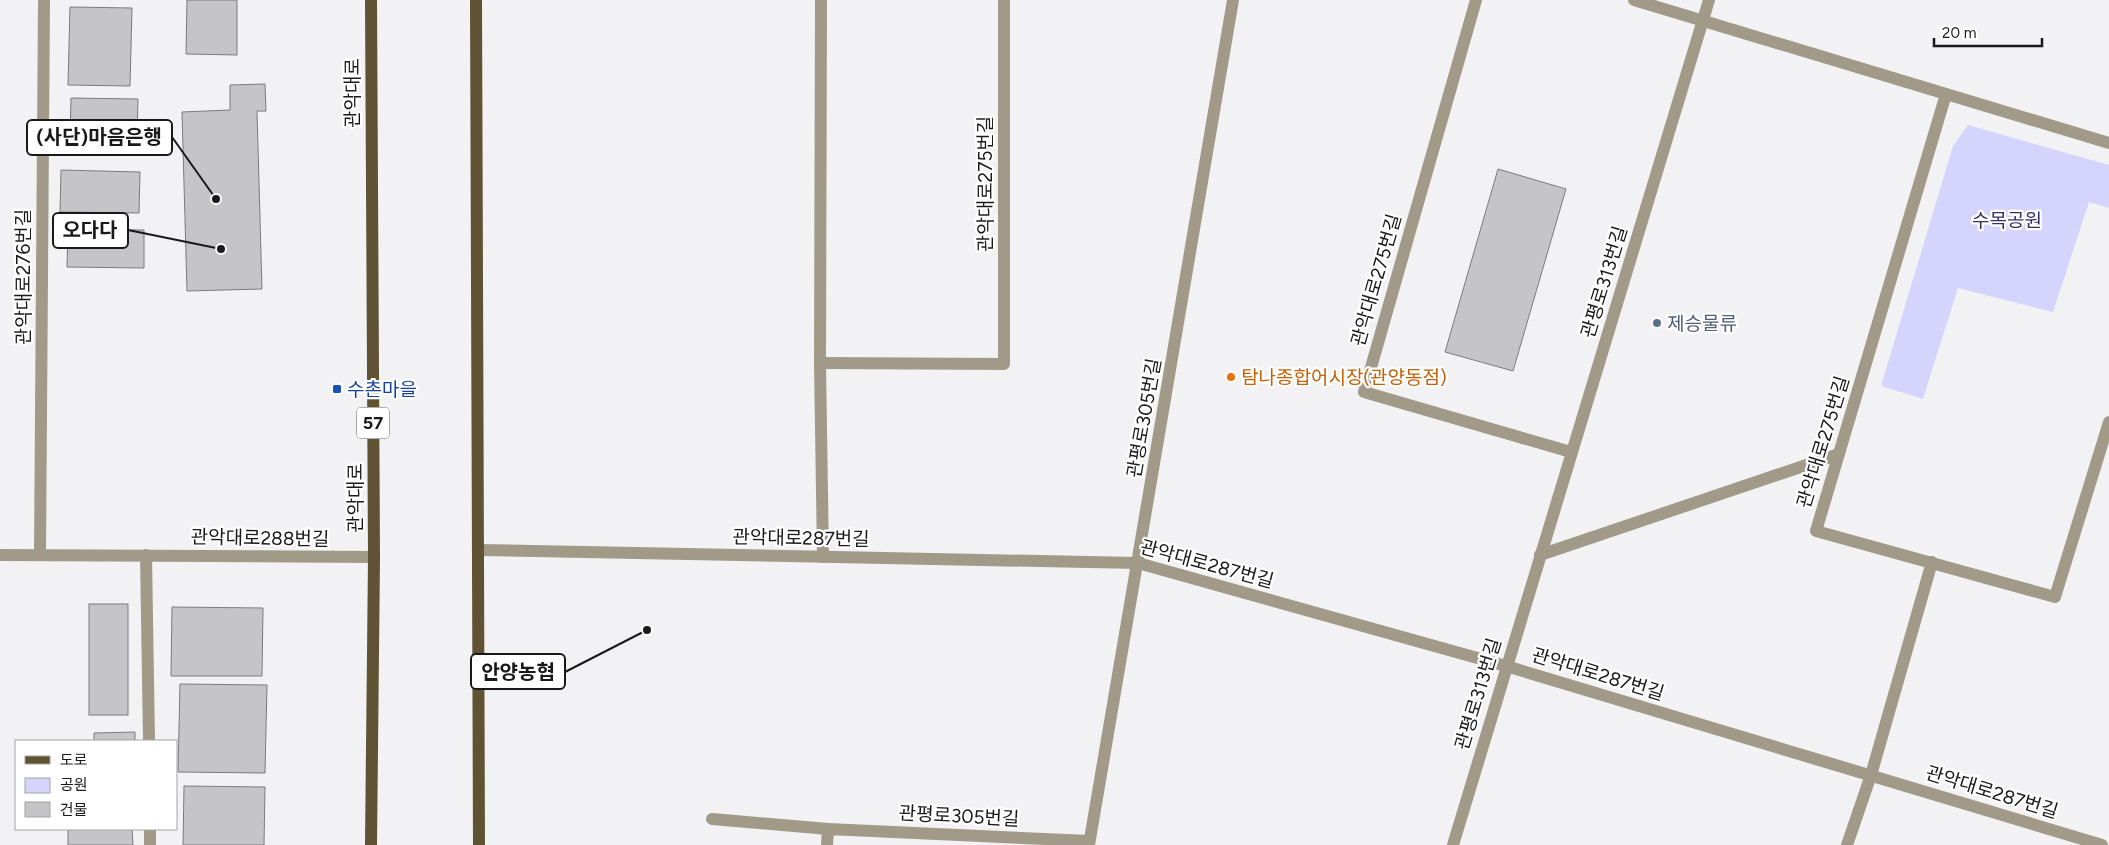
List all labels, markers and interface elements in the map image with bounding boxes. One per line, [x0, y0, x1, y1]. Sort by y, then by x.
scale bar [1934, 15, 2042, 47]
text: 20 m [1942, 24, 1976, 42]
street label: 관악대로 [341, 58, 364, 128]
street label: 관악대로275번길 [974, 116, 997, 252]
callout: (사단)마음은행 [27, 120, 172, 155]
text: (사단)마음은행 [36, 125, 162, 149]
street label: 관악대로276번길 [12, 209, 35, 345]
park label: 수목공원 [1972, 209, 2042, 232]
street label: 관악대로275번길 [1346, 211, 1406, 349]
callout: 오다다 [53, 213, 128, 248]
text: 오다다 [62, 218, 118, 242]
street label: 관평로313번길 [1576, 223, 1632, 341]
place label: 제승물류 [1667, 312, 1737, 335]
marker: 제승물류 [1651, 317, 1663, 329]
street label: 관평로305번길 [1122, 356, 1166, 480]
place label: 탐나종합어시장(관양동점) [1241, 366, 1447, 389]
marker: 탐나종합어시장(관양동점) [1225, 371, 1237, 383]
street label: 관악대로275번길 [1792, 373, 1854, 511]
place label: 수촌마을 [347, 378, 417, 401]
marker: 수촌마을 [331, 383, 343, 395]
road number: 57 [357, 408, 389, 438]
street label: 관악대로 [344, 463, 367, 533]
street label: 관악대로288번길 [190, 525, 330, 551]
street label: 관악대로287번길 [732, 525, 870, 551]
street label: 관악대로287번길 [1138, 535, 1276, 593]
street label: 관평로313번길 [1450, 635, 1506, 753]
street label: 관악대로287번길 [1529, 643, 1667, 705]
callout: 안양농협 [471, 654, 565, 689]
text: 안양농협 [481, 660, 555, 684]
legend [15, 740, 178, 830]
text: 도로 [60, 751, 88, 769]
street label: 관악대로287번길 [1923, 761, 2061, 823]
text: 공원 [60, 776, 88, 794]
text: 건물 [60, 801, 88, 819]
street label: 관평로305번길 [898, 801, 1020, 831]

